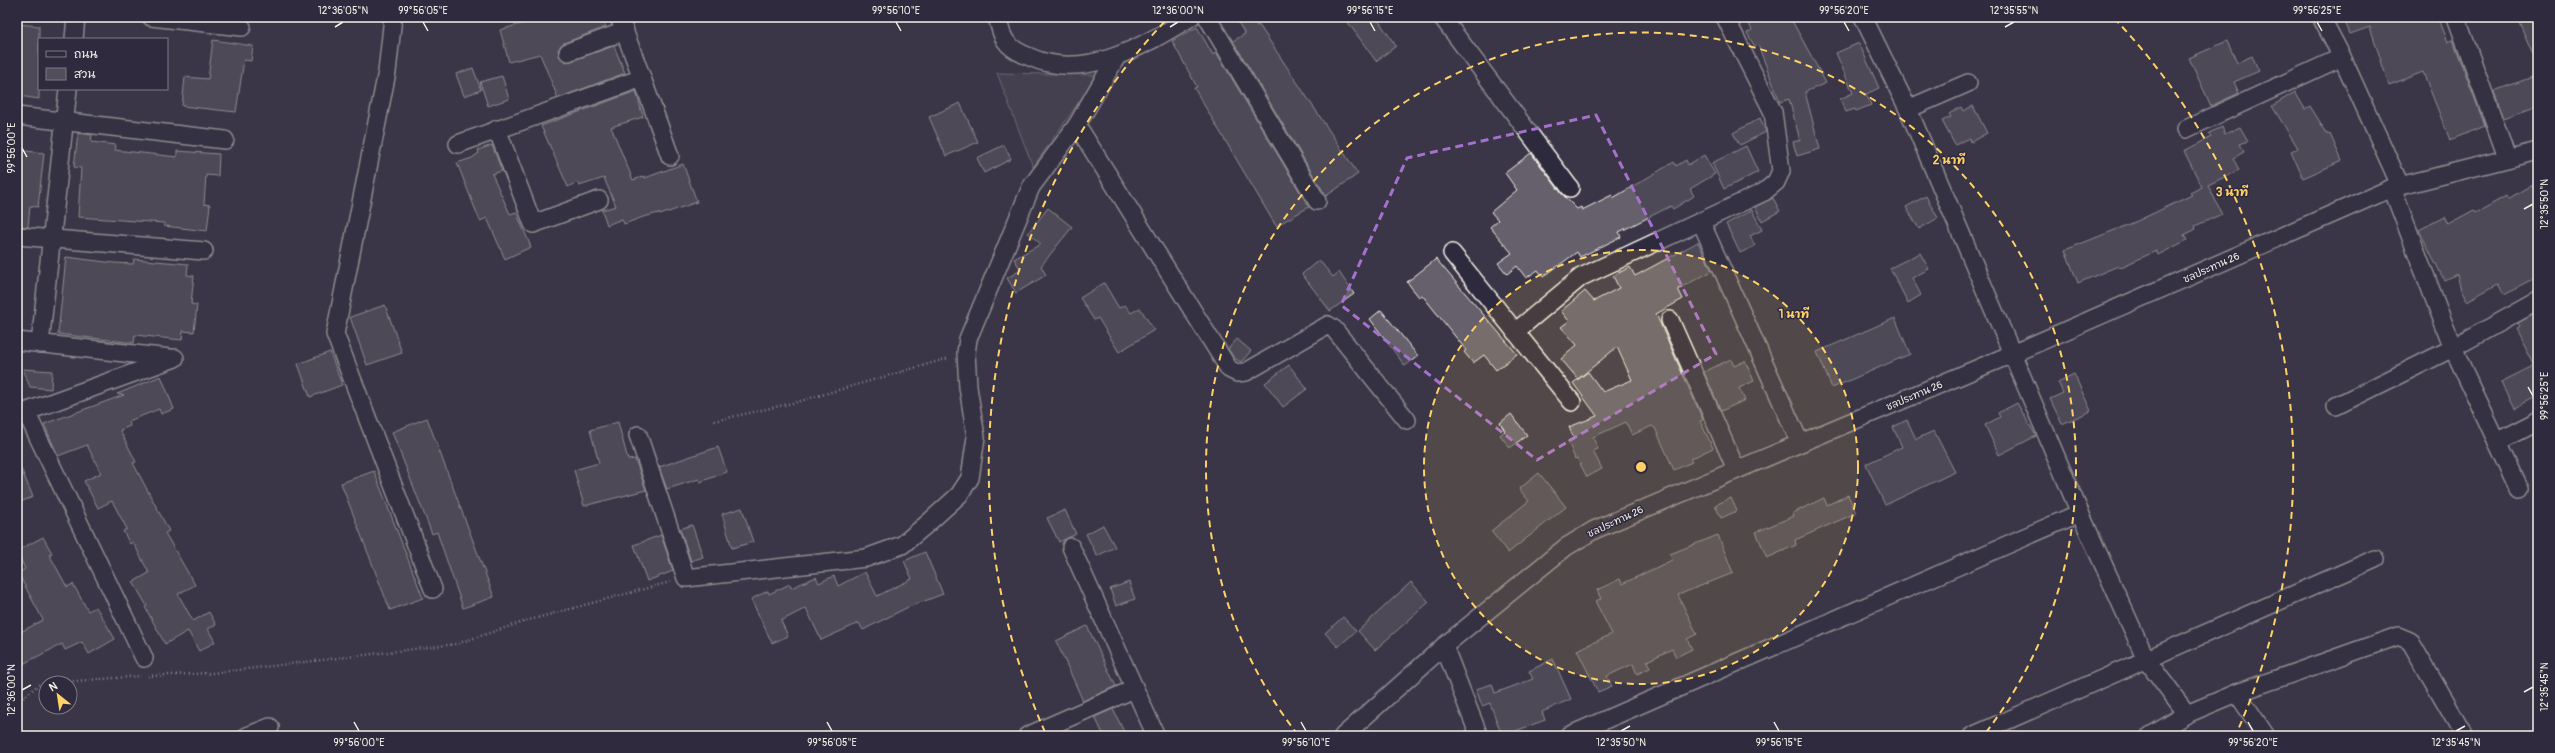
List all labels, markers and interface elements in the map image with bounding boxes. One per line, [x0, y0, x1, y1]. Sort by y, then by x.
text: 12°36'05"N [318, 5, 368, 17]
text: 99°56'05"E [398, 5, 448, 17]
text: 99°56'10"E [872, 5, 920, 17]
text: 12°36'00"N [1152, 5, 1204, 17]
text: 99°56'15"E [1347, 5, 1393, 17]
text: 99°56'20"E [1819, 5, 1869, 17]
text: 12°35'55"N [1990, 5, 2038, 17]
text: 99°56'25"E [2293, 5, 2341, 17]
legend [38, 38, 168, 90]
text: ถนน [74, 47, 98, 62]
text: สวน [74, 67, 95, 82]
text: 99°56'00"E [6, 123, 18, 173]
text: 2 นาที [1933, 152, 1965, 168]
text: 12°35'50"N [2539, 179, 2551, 229]
text: 3 นาที [2216, 184, 2248, 200]
street label: ชลประทาน 26 [2181, 250, 2242, 286]
text: 1 นาที [1779, 306, 1809, 322]
text: 99°56'25"E [2539, 372, 2551, 420]
street label: ชลประทาน 26 [1884, 379, 1945, 413]
centre of rings [1634, 460, 1648, 474]
street label: ชลประทาน 26 [1586, 504, 1646, 540]
text: 12°35'45"N [2539, 662, 2551, 711]
text: 12°36'00"N [6, 664, 18, 716]
north arrow [38, 675, 78, 715]
text: N [47, 679, 60, 694]
text: 99°56'00"E [334, 737, 384, 749]
text: 99°56'05"E [807, 737, 857, 749]
text: 99°56'10"E [1282, 737, 1330, 749]
text: 12°35'50"N [1596, 737, 1646, 749]
text: 99°56'15"E [1756, 737, 1802, 749]
text: 99°56'20"E [2228, 737, 2278, 749]
text: 12°35'45"N [2432, 737, 2481, 749]

